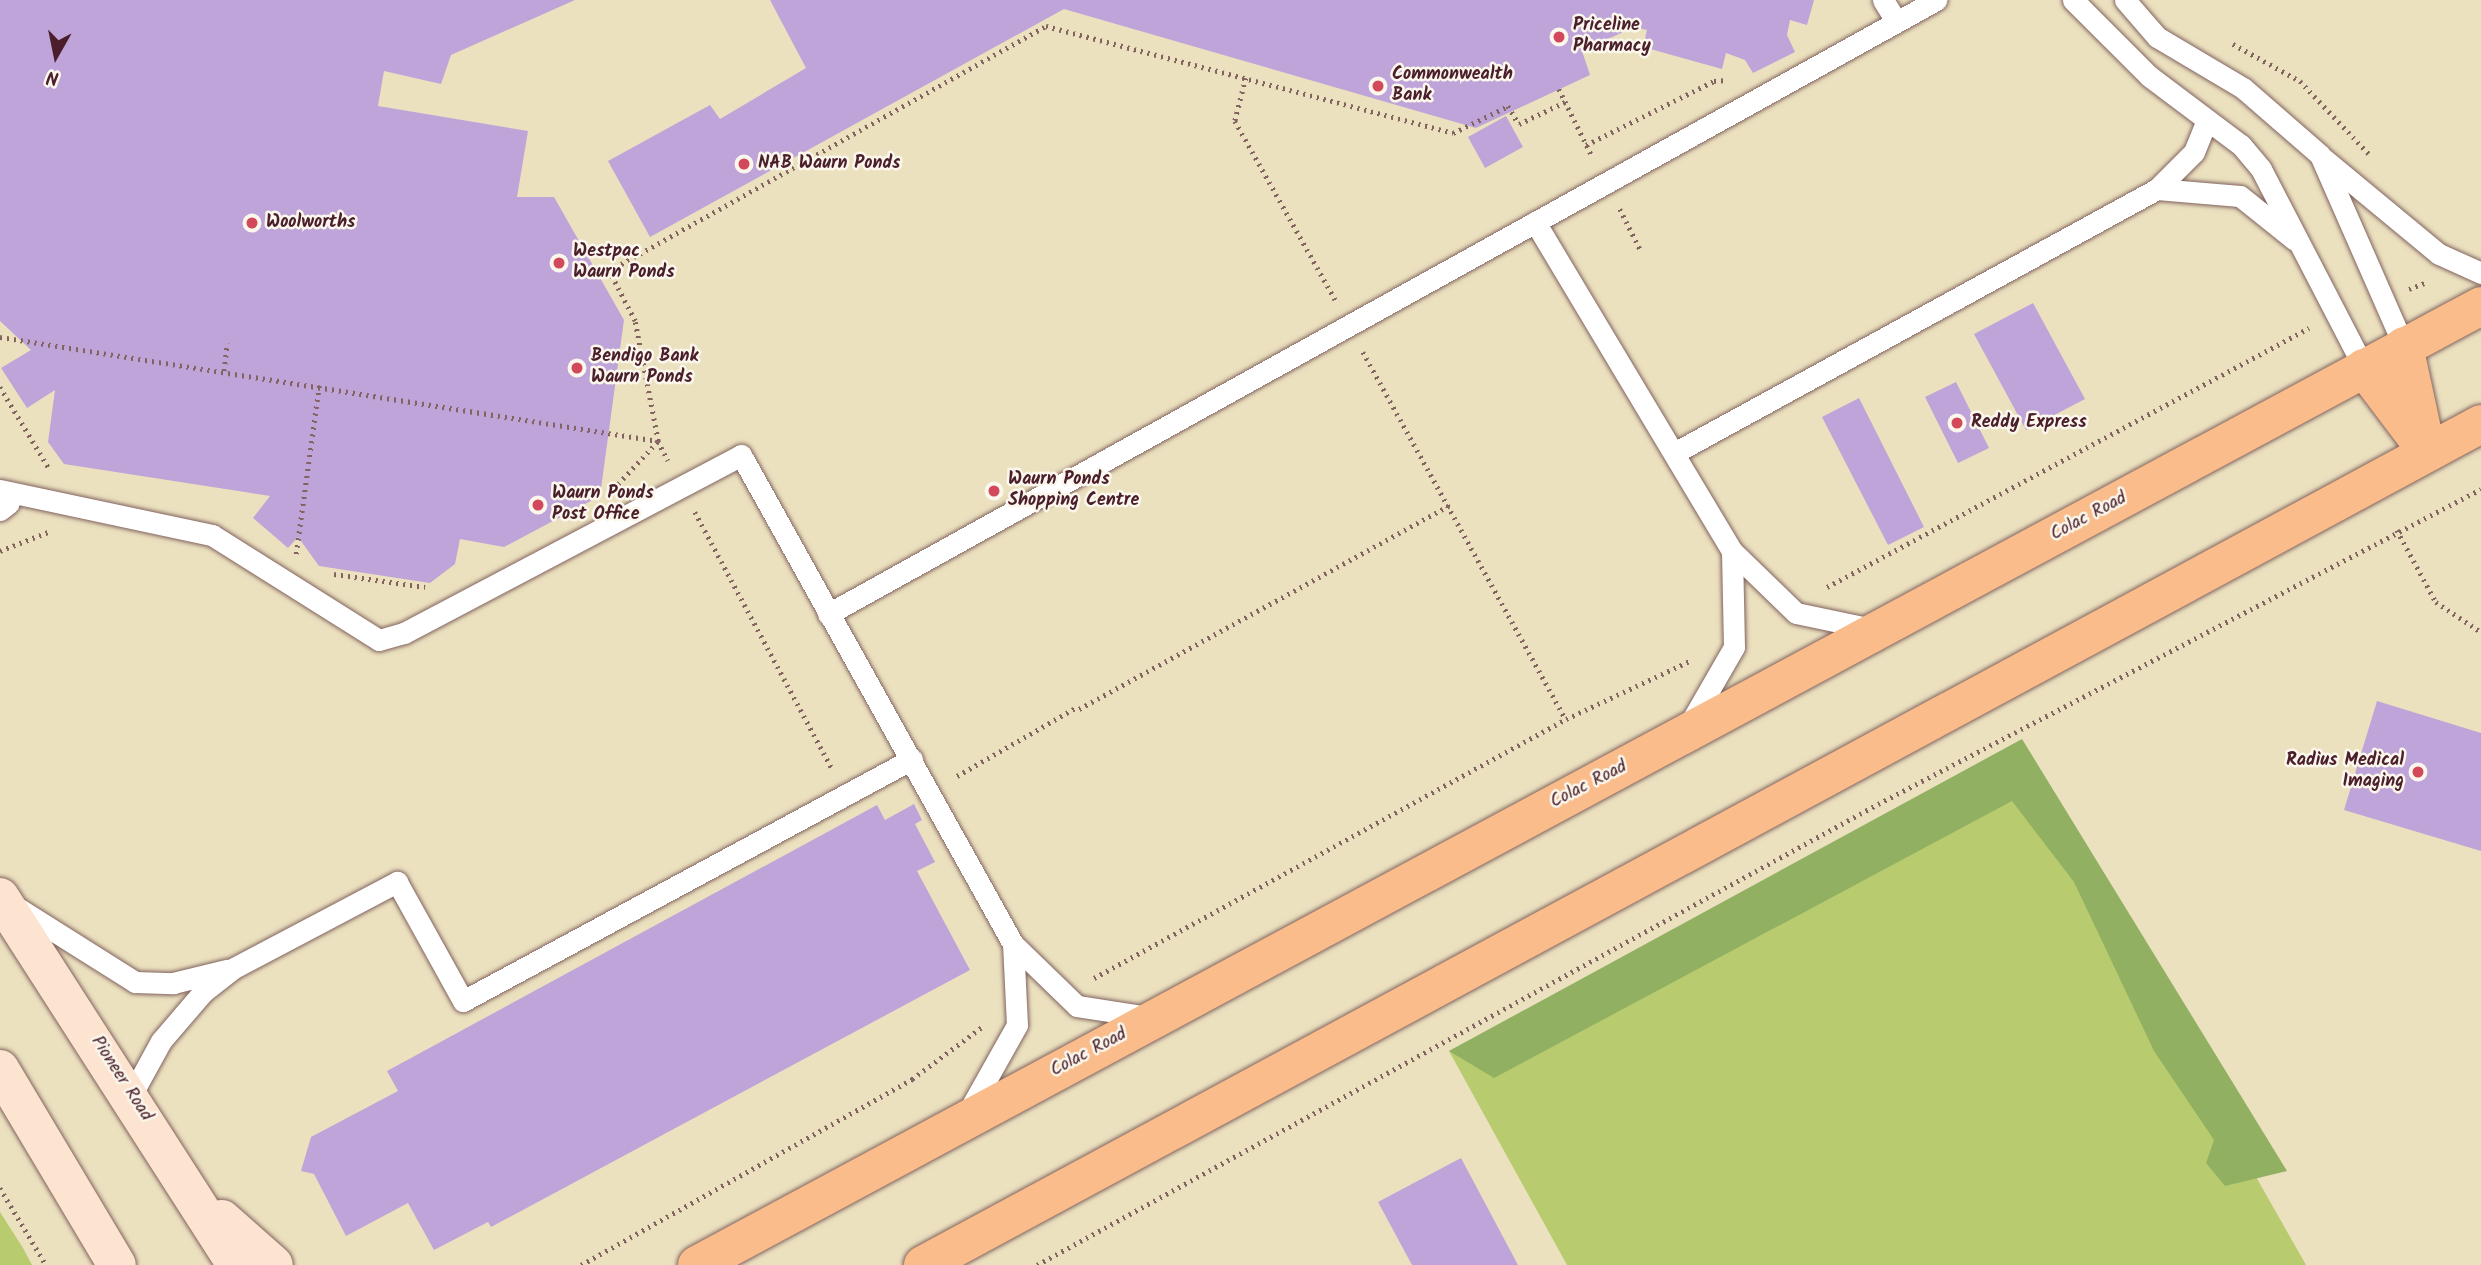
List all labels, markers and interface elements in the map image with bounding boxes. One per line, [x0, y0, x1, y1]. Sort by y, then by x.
place label: Priceline Pharmacy [1573, 16, 1651, 58]
north arrow [21, 21, 91, 91]
marker: Priceline Pharmacy [1551, 29, 1567, 45]
text: N [44, 61, 61, 92]
place label: Commonwealth Bank [1392, 65, 1513, 108]
marker: Commonwealth Bank [1370, 78, 1386, 94]
place label: NAB Waurn Ponds [758, 153, 901, 175]
marker: NAB Waurn Ponds [736, 156, 752, 172]
place label: Woolworths [266, 212, 355, 234]
marker: Woolworths [244, 215, 260, 231]
place label: Westpac Waurn Ponds [573, 242, 675, 284]
marker: Westpac Waurn Ponds [551, 255, 567, 271]
place label: Bendigo Bank Waurn Ponds [591, 347, 698, 390]
marker: Bendigo Bank Waurn Ponds [569, 360, 585, 376]
place label: Reddy Express [1971, 412, 2087, 434]
marker: Reddy Express [1949, 415, 1965, 431]
place label: Waurn Ponds Shopping Centre [1008, 470, 1139, 512]
marker: Waurn Ponds Shopping Centre [986, 483, 1002, 499]
place label: Waurn Ponds Post Office [552, 484, 654, 526]
street label: Colac Road [2047, 488, 2131, 546]
marker: Waurn Ponds Post Office [530, 497, 546, 513]
place label: Radius Medical Imaging [2286, 751, 2404, 794]
street label: Colac Road [1547, 757, 1631, 813]
marker: Radius Medical Imaging [2410, 764, 2426, 780]
street label: Colac Road [1047, 1024, 1131, 1082]
street label: Pioneer Road [85, 1032, 157, 1126]

